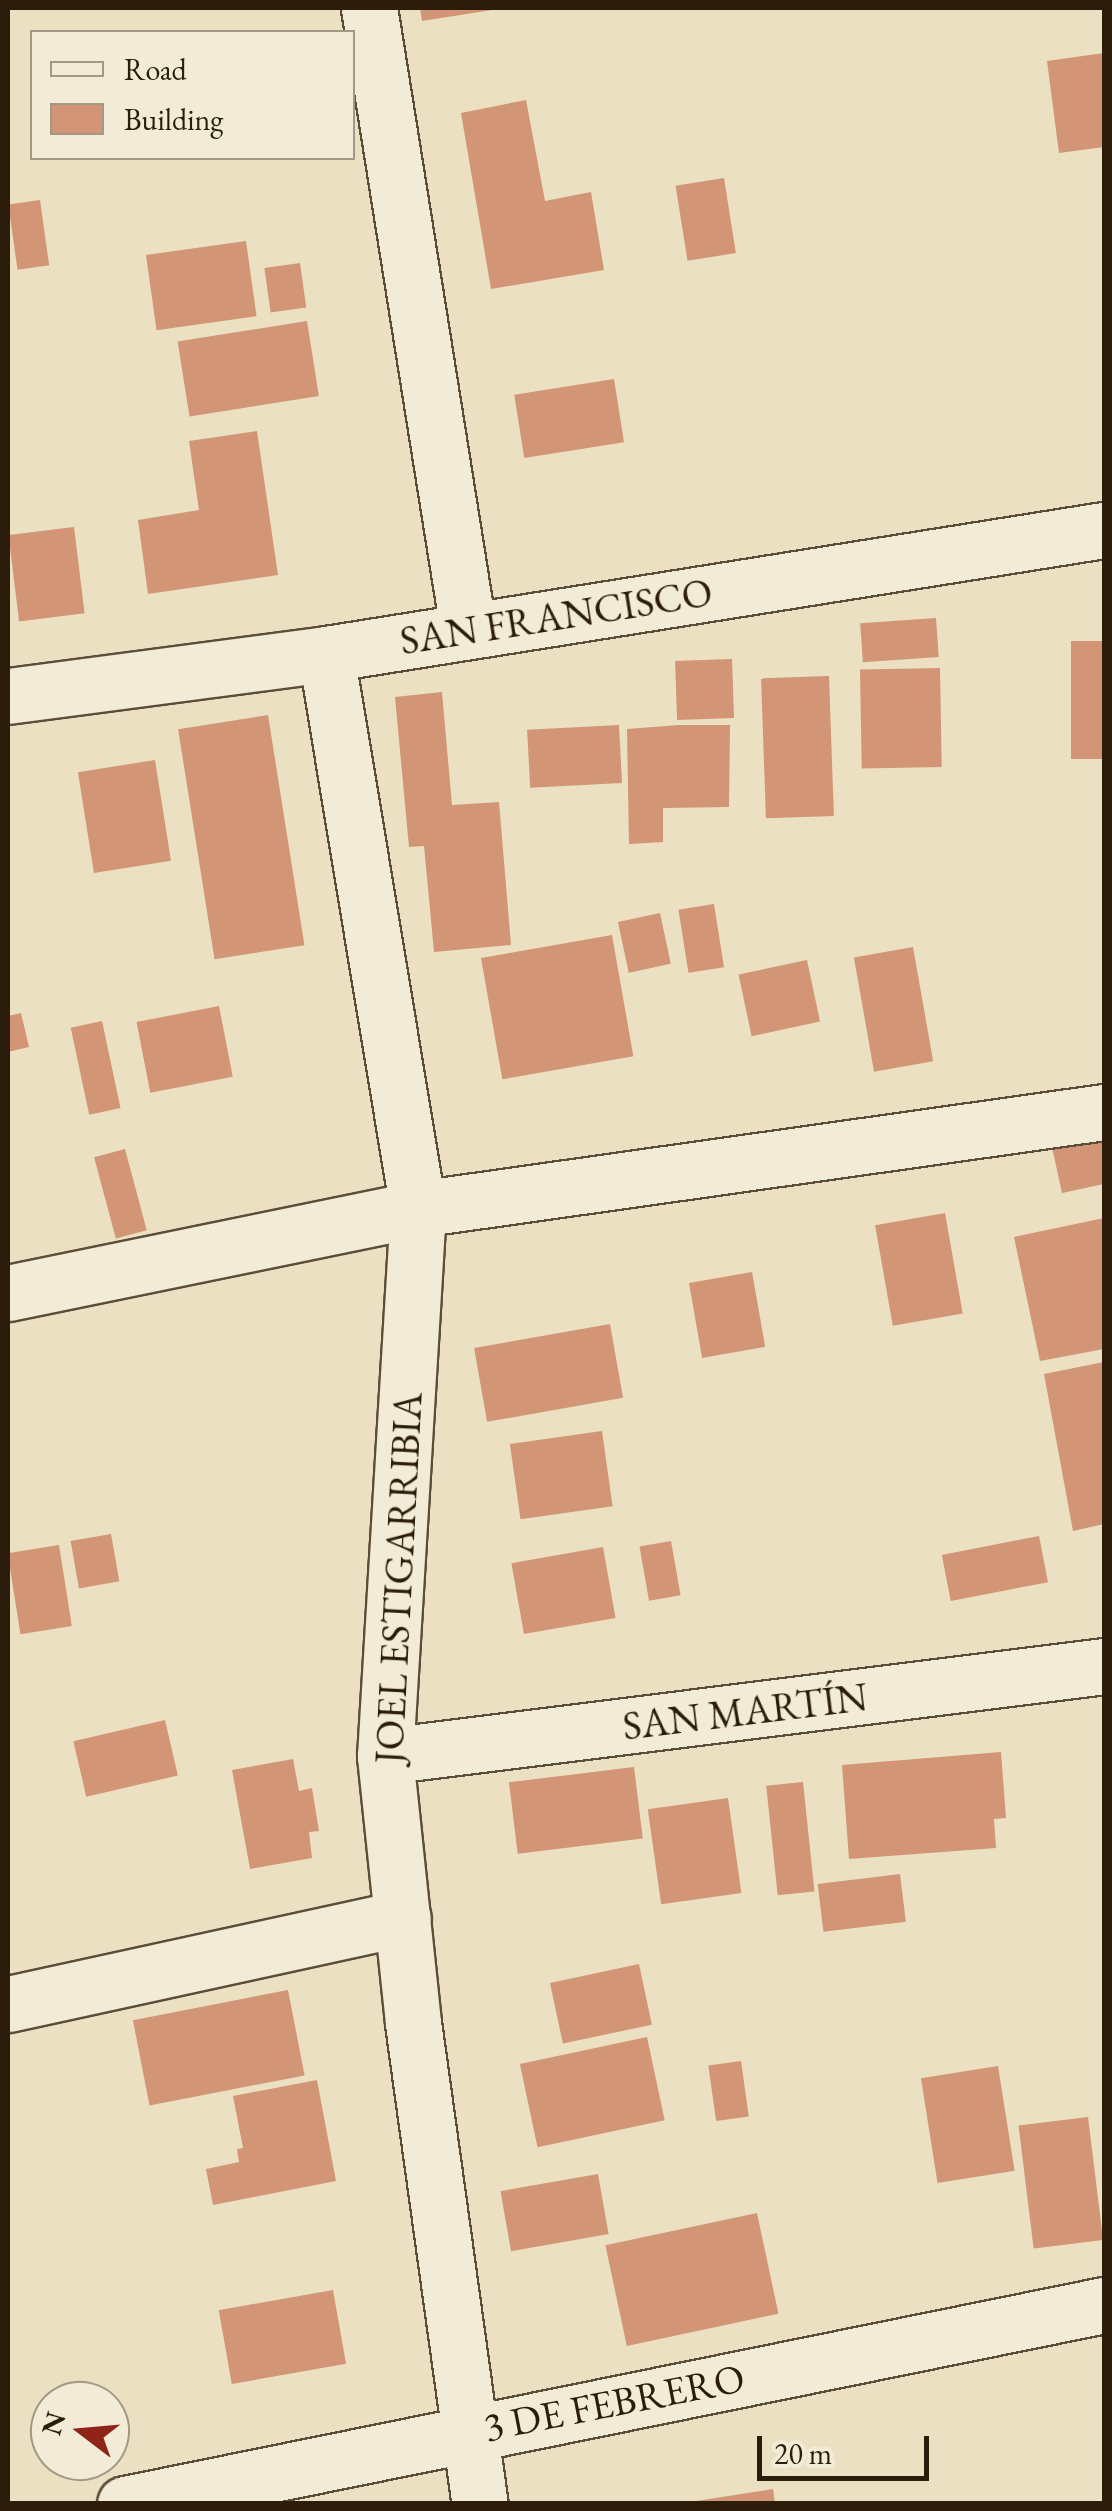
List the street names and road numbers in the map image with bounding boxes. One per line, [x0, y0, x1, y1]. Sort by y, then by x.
street label: SAN FRANCISCO [396, 568, 716, 664]
street label: JOEL ESTIGARRIBIA [364, 1391, 432, 1765]
street label: SAN MARTÍN [620, 1672, 870, 1750]
street label: 3 DE FEBRERO [480, 2353, 748, 2451]

